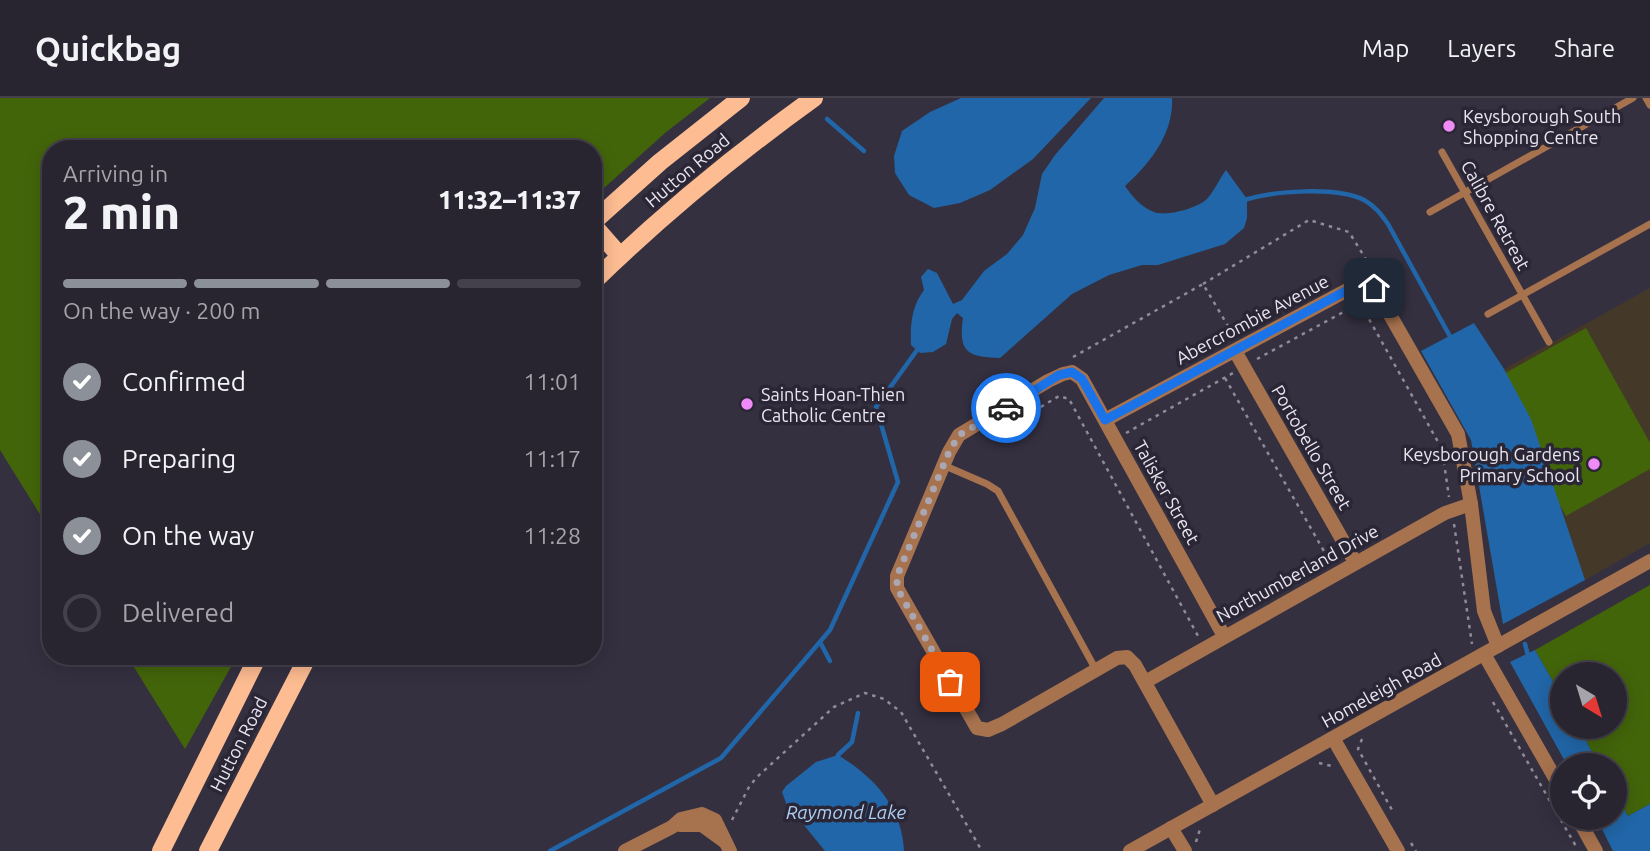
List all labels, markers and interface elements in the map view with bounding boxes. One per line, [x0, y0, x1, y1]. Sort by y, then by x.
text: Quickbag [35, 30, 181, 67]
text: Map [1362, 35, 1409, 62]
text: Layers [1447, 35, 1516, 62]
text: Share [1554, 35, 1615, 62]
place label: Keysborough South Shopping Centre [1463, 106, 1621, 147]
marker: Keysborough South Shopping Centre [1441, 118, 1457, 134]
street label: Hutton Road [641, 129, 733, 211]
street label: Calibre Retreat [1458, 157, 1534, 273]
text: Arriving in [63, 161, 168, 186]
text: 11:32–11:37 [438, 185, 581, 214]
text: 2 min [63, 186, 180, 238]
pin [1344, 258, 1404, 318]
icon: home [1355, 269, 1393, 307]
street label: Abercrombie Avenue [1172, 270, 1332, 368]
text: On the way · 200 m [63, 298, 260, 323]
icon: check [63, 363, 101, 401]
text: Confirmed [122, 367, 246, 396]
text: 11:01 [523, 369, 581, 394]
courier [971, 373, 1041, 443]
street label: Portobello Street [1268, 381, 1356, 513]
place label: Saints Hoan-Thien Catholic Centre [761, 384, 905, 425]
icon: car [987, 389, 1025, 427]
marker: Saints Hoan-Thien Catholic Centre [739, 396, 755, 412]
street label: Talisker Street [1130, 437, 1204, 547]
icon: check [63, 440, 101, 478]
text: Preparing [122, 444, 236, 473]
place label: Keysborough Gardens Primary School [1403, 444, 1580, 485]
text: 11:17 [523, 446, 581, 471]
marker: Keysborough Gardens Primary School [1586, 456, 1602, 472]
icon: check [63, 517, 101, 555]
street label: Northumberland Drive [1212, 520, 1382, 626]
text: On the way [122, 521, 254, 550]
text: 11:28 [523, 523, 581, 548]
text: Delivered [122, 598, 234, 627]
street label: Homeleigh Road [1318, 649, 1444, 731]
pin [920, 652, 980, 712]
north arrow [1550, 662, 1628, 738]
map controls [1550, 662, 1627, 830]
icon: bag [931, 663, 969, 701]
street label: Hutton Road [206, 693, 270, 795]
button: locate [1550, 753, 1627, 830]
water label: Raymond Lake [786, 801, 906, 823]

